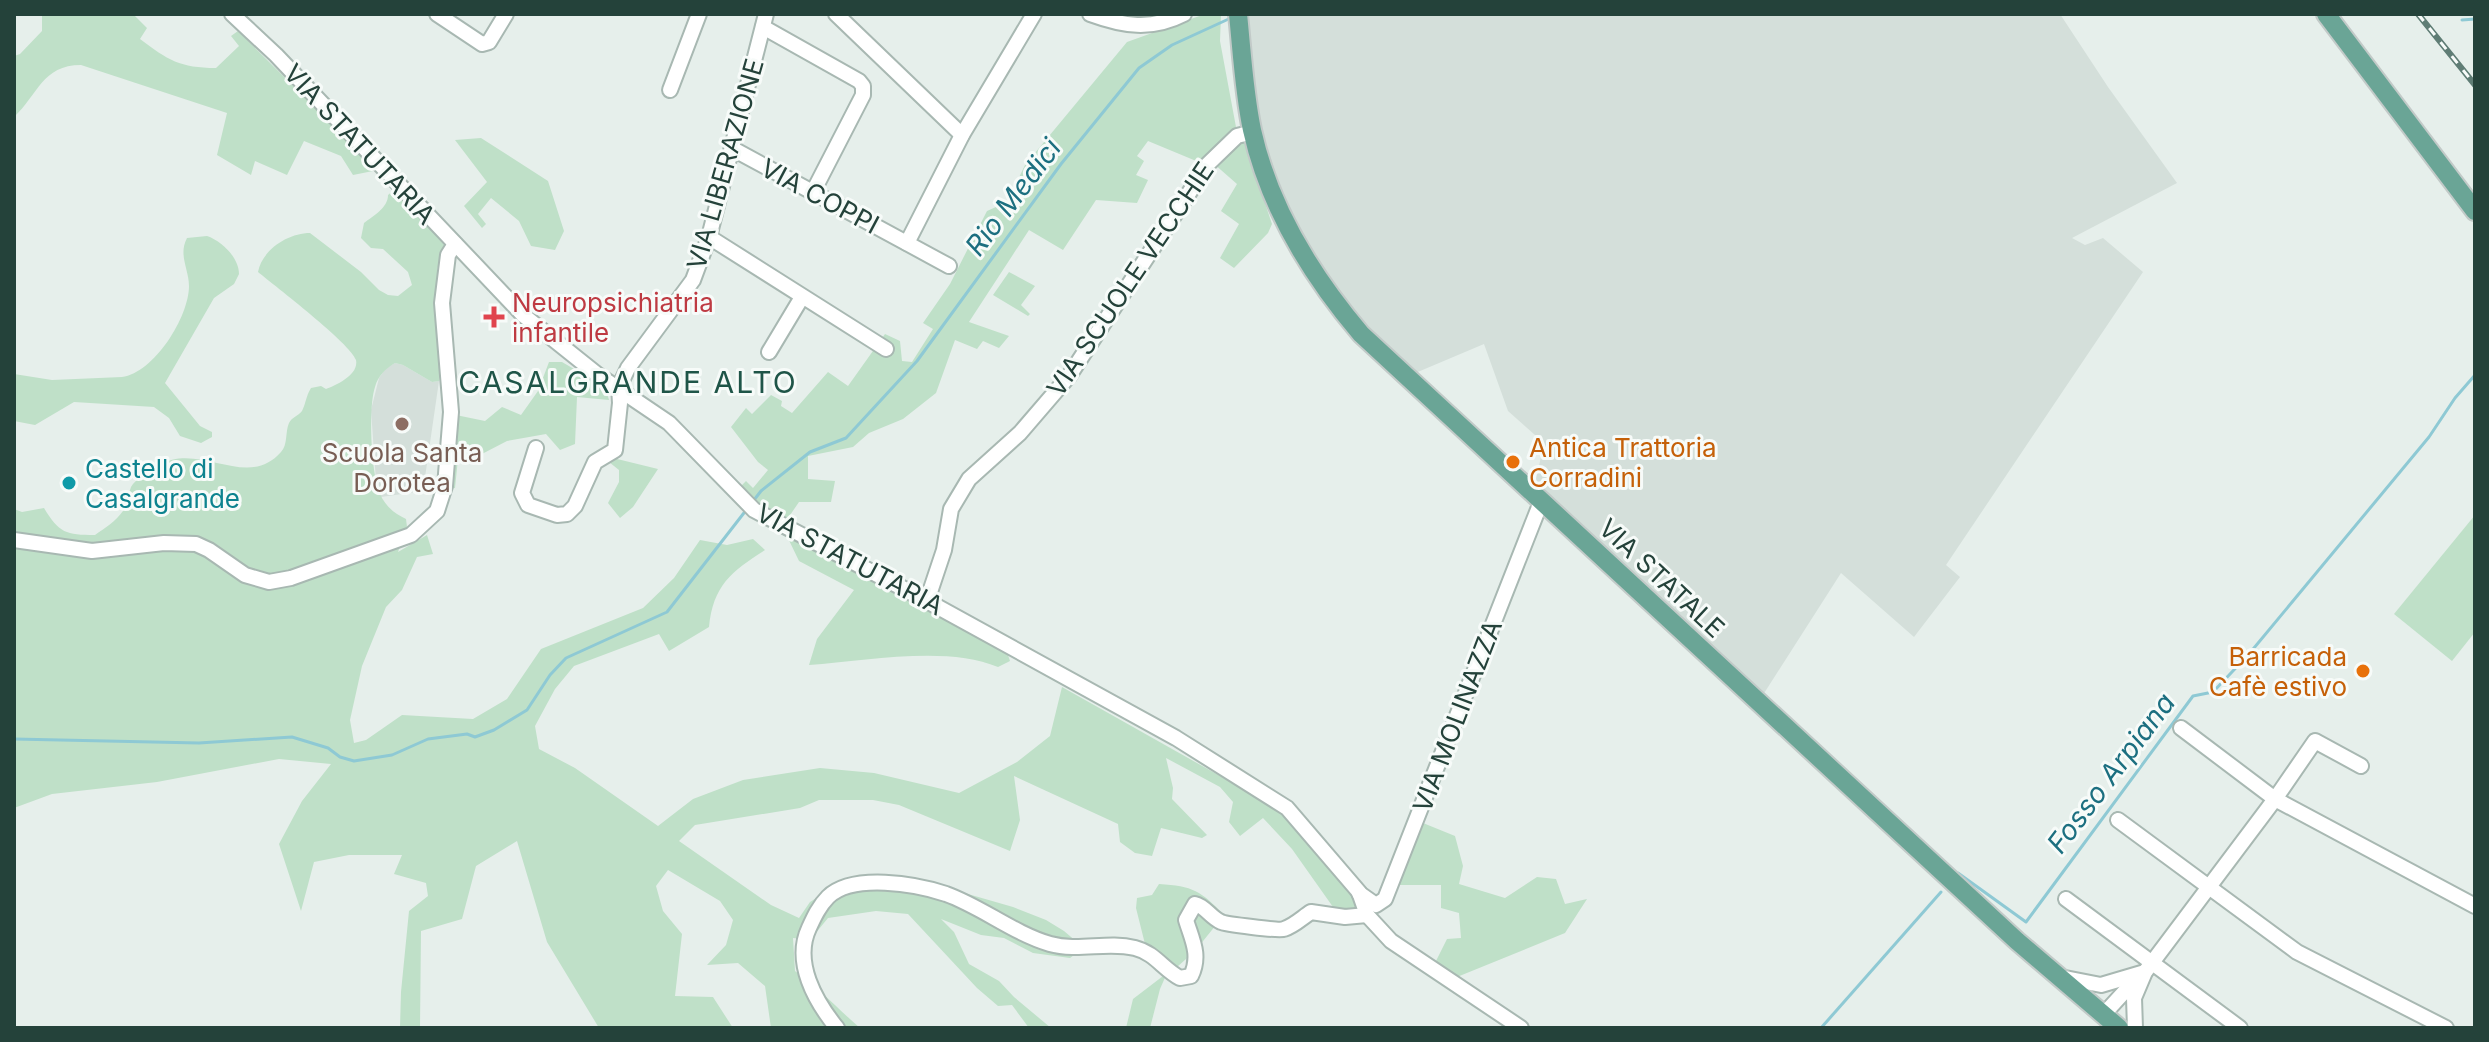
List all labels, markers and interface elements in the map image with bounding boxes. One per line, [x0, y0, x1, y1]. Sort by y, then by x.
street label: VIA LIBERAZIONE [680, 55, 770, 273]
street label: VIA STATUTARIA [278, 58, 442, 230]
water label: Rio Medici [958, 131, 1069, 262]
street label: VIA COPPI [756, 152, 884, 240]
street label: VIA SCUOLE VECCHIE [1040, 156, 1220, 402]
place label: Neuropsichiatria infantile [512, 287, 714, 348]
marker: Neuropsichiatria infantile [483, 306, 505, 328]
district label: CASALGRANDE ALTO [458, 364, 798, 400]
marker: Scuola Santa Dorotea [393, 415, 411, 433]
place label: Antica Trattoria Corradini [1529, 432, 1717, 493]
place label: Scuola Santa Dorotea [322, 437, 482, 498]
place label: Castello di Casalgrande [85, 453, 240, 514]
marker: Antica Trattoria Corradini [1504, 453, 1522, 471]
marker: Castello di Casalgrande [60, 474, 78, 492]
street label: VIA STATUTARIA [751, 497, 949, 621]
street label: VIA STATALE [1593, 512, 1731, 644]
street label: VIA MOLINAZZA [1406, 615, 1508, 817]
place label: Barricada Cafè estivo [2209, 641, 2347, 702]
marker: Barricada Cafè estivo [2354, 662, 2372, 680]
water label: Fosso Arpiana [2040, 686, 2182, 860]

